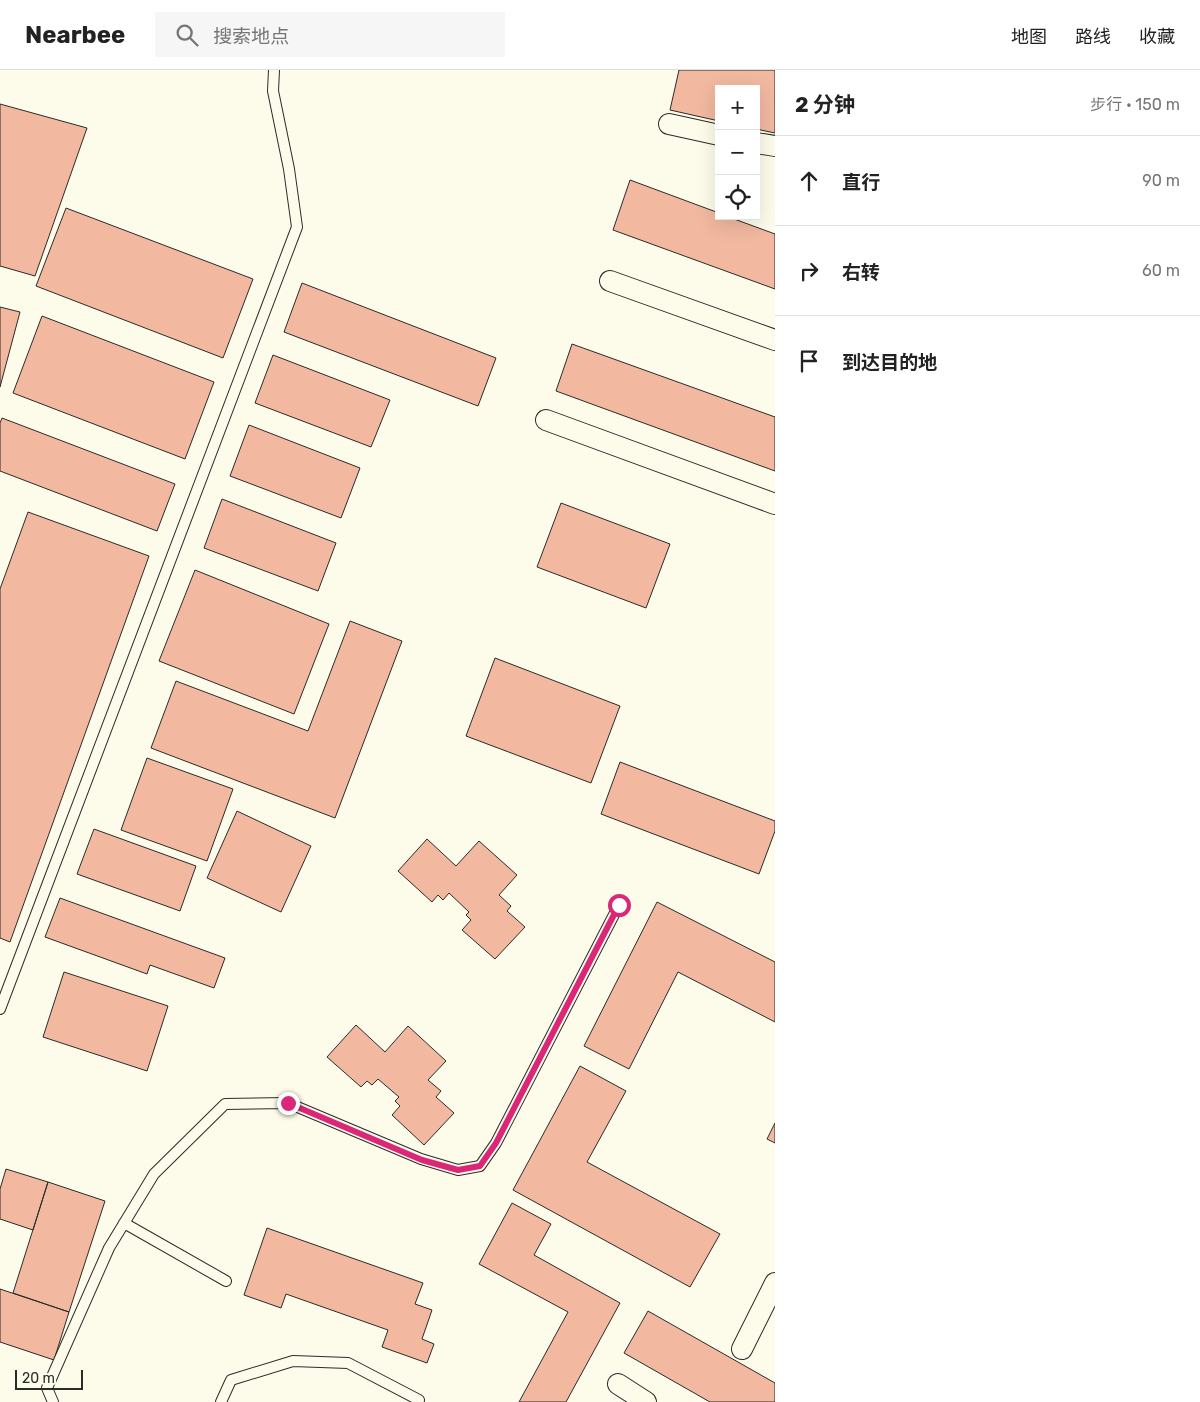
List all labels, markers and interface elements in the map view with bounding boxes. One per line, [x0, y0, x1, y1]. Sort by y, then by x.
search box [155, 12, 505, 57]
text: Nearbee [25, 21, 125, 49]
icon: search [173, 21, 201, 49]
text: 搜索地点 [213, 25, 289, 48]
text: 地图 [1011, 26, 1047, 48]
text: 路线 [1075, 26, 1111, 48]
text: 收藏 [1139, 26, 1175, 48]
map controls [715, 85, 760, 220]
button: + [715, 85, 760, 130]
text: 2 分钟 [795, 92, 855, 117]
text: 步行 · 150 m [1090, 95, 1180, 114]
button: − [715, 130, 760, 175]
icon: ahead [795, 167, 823, 195]
text: 直行 [842, 171, 880, 194]
text: 90 m [1142, 171, 1180, 190]
button: locate [715, 175, 760, 220]
icon: right [795, 257, 823, 285]
text: 右转 [842, 261, 880, 284]
text: 60 m [1142, 261, 1180, 280]
icon: arrive [795, 347, 823, 375]
text: 到达目的地 [842, 351, 937, 374]
route start [608, 894, 631, 917]
route end [277, 1092, 300, 1115]
scale bar [15, 1367, 82, 1390]
text: 20 m [22, 1370, 55, 1387]

